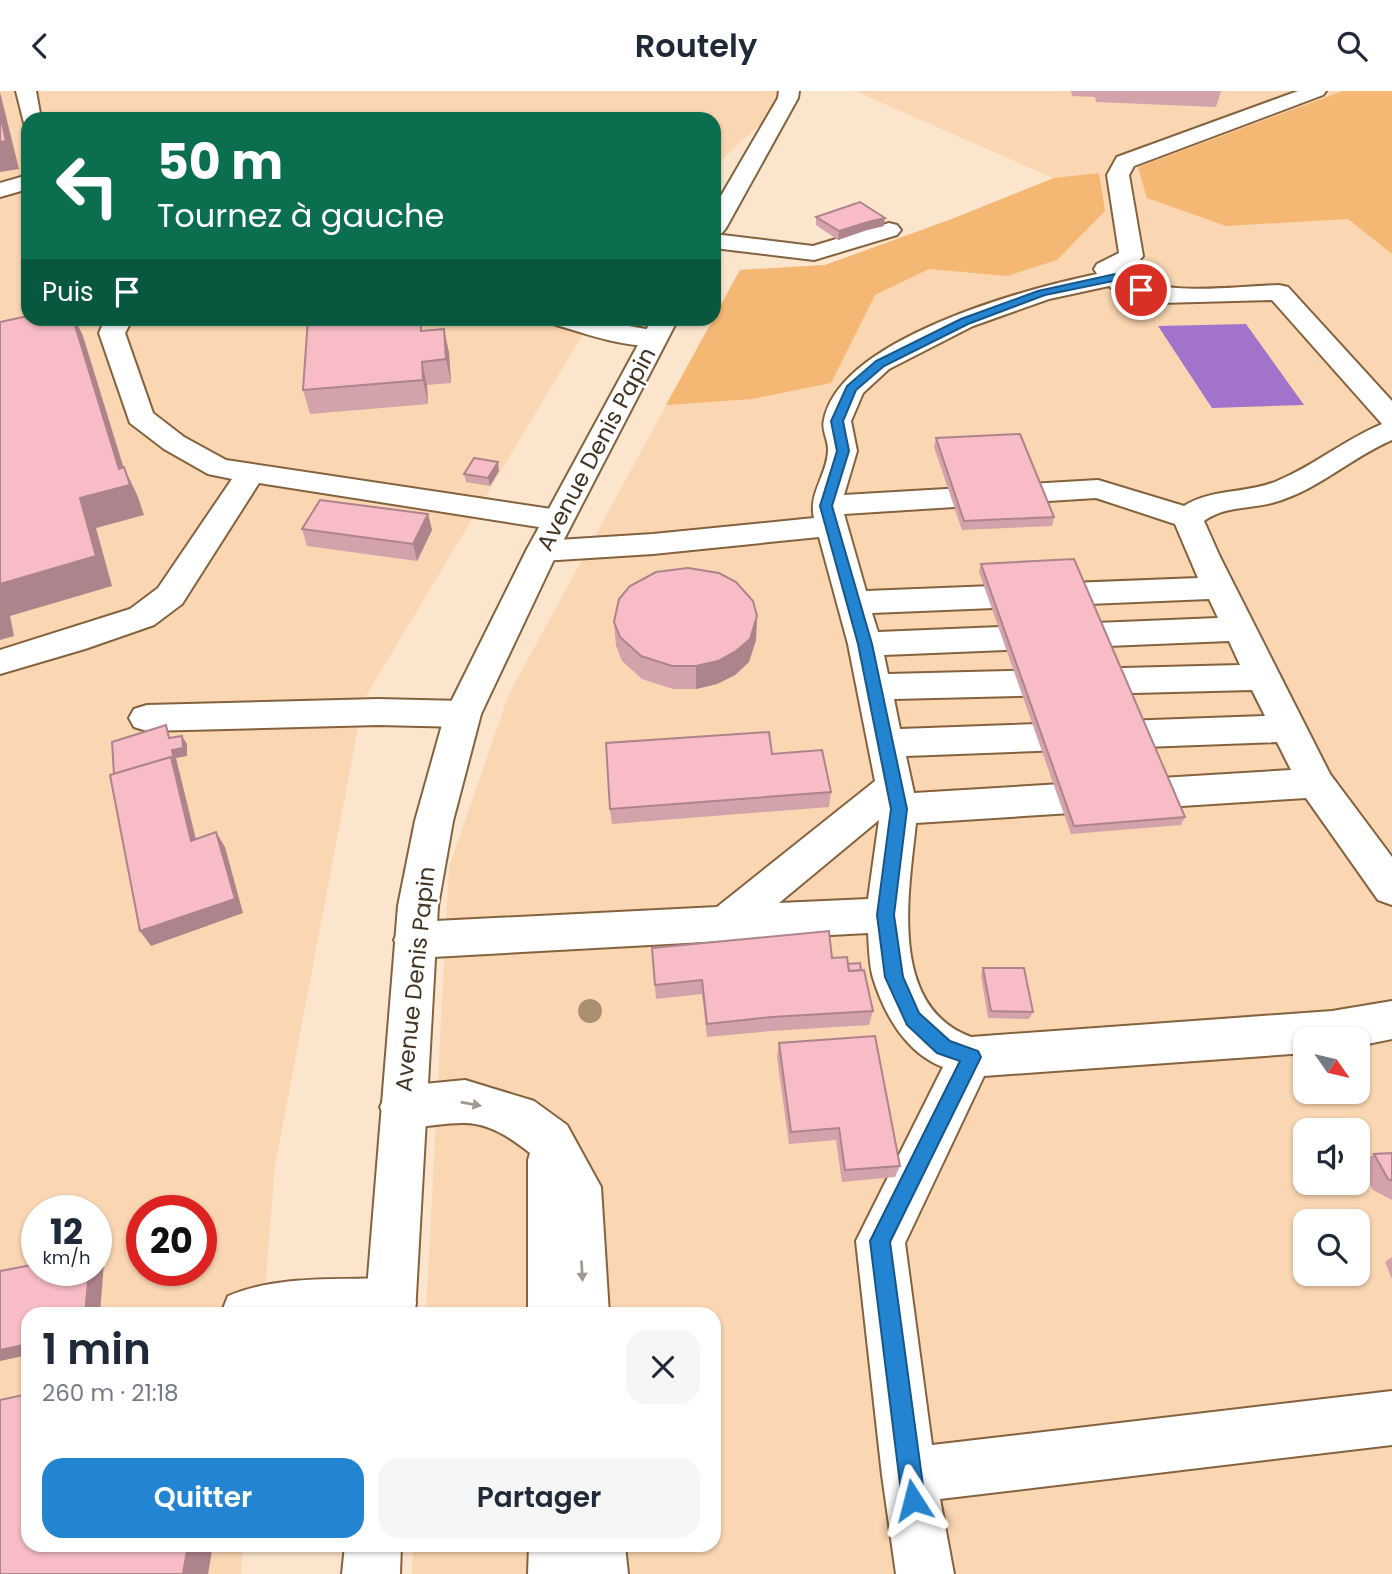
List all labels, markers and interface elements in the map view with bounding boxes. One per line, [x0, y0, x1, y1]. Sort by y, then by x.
text: Routely [635, 23, 757, 68]
icon: back [21, 27, 59, 65]
icon: search [1333, 27, 1371, 65]
text: 50 m [157, 128, 283, 196]
icon: left [42, 140, 133, 231]
text: Tournez à gauche [157, 193, 444, 238]
pin [1111, 260, 1171, 320]
icon: arrive [1122, 271, 1160, 309]
icon: arrive [108, 273, 146, 311]
text: Puis [42, 274, 94, 310]
street label: Avenue Denis Papin [529, 342, 663, 556]
street label: Avenue Denis Papin [387, 865, 443, 1093]
north arrow [1293, 1027, 1370, 1104]
map controls [1293, 1027, 1370, 1286]
one-way arrow [460, 1098, 482, 1109]
button: sound [1293, 1118, 1370, 1195]
speed limit sign: 20 [126, 1195, 217, 1286]
text: 12 [50, 1207, 83, 1256]
button: search [1293, 1209, 1370, 1286]
text: km/h [43, 1245, 90, 1270]
one-way arrow [576, 1260, 587, 1282]
text: 1 min [42, 1320, 151, 1379]
button: close [626, 1330, 700, 1404]
text: 260 m · 21:18 [42, 1377, 179, 1409]
button: Quitter [42, 1458, 364, 1538]
button: Partager [378, 1458, 700, 1538]
position arrow [876, 1463, 950, 1537]

